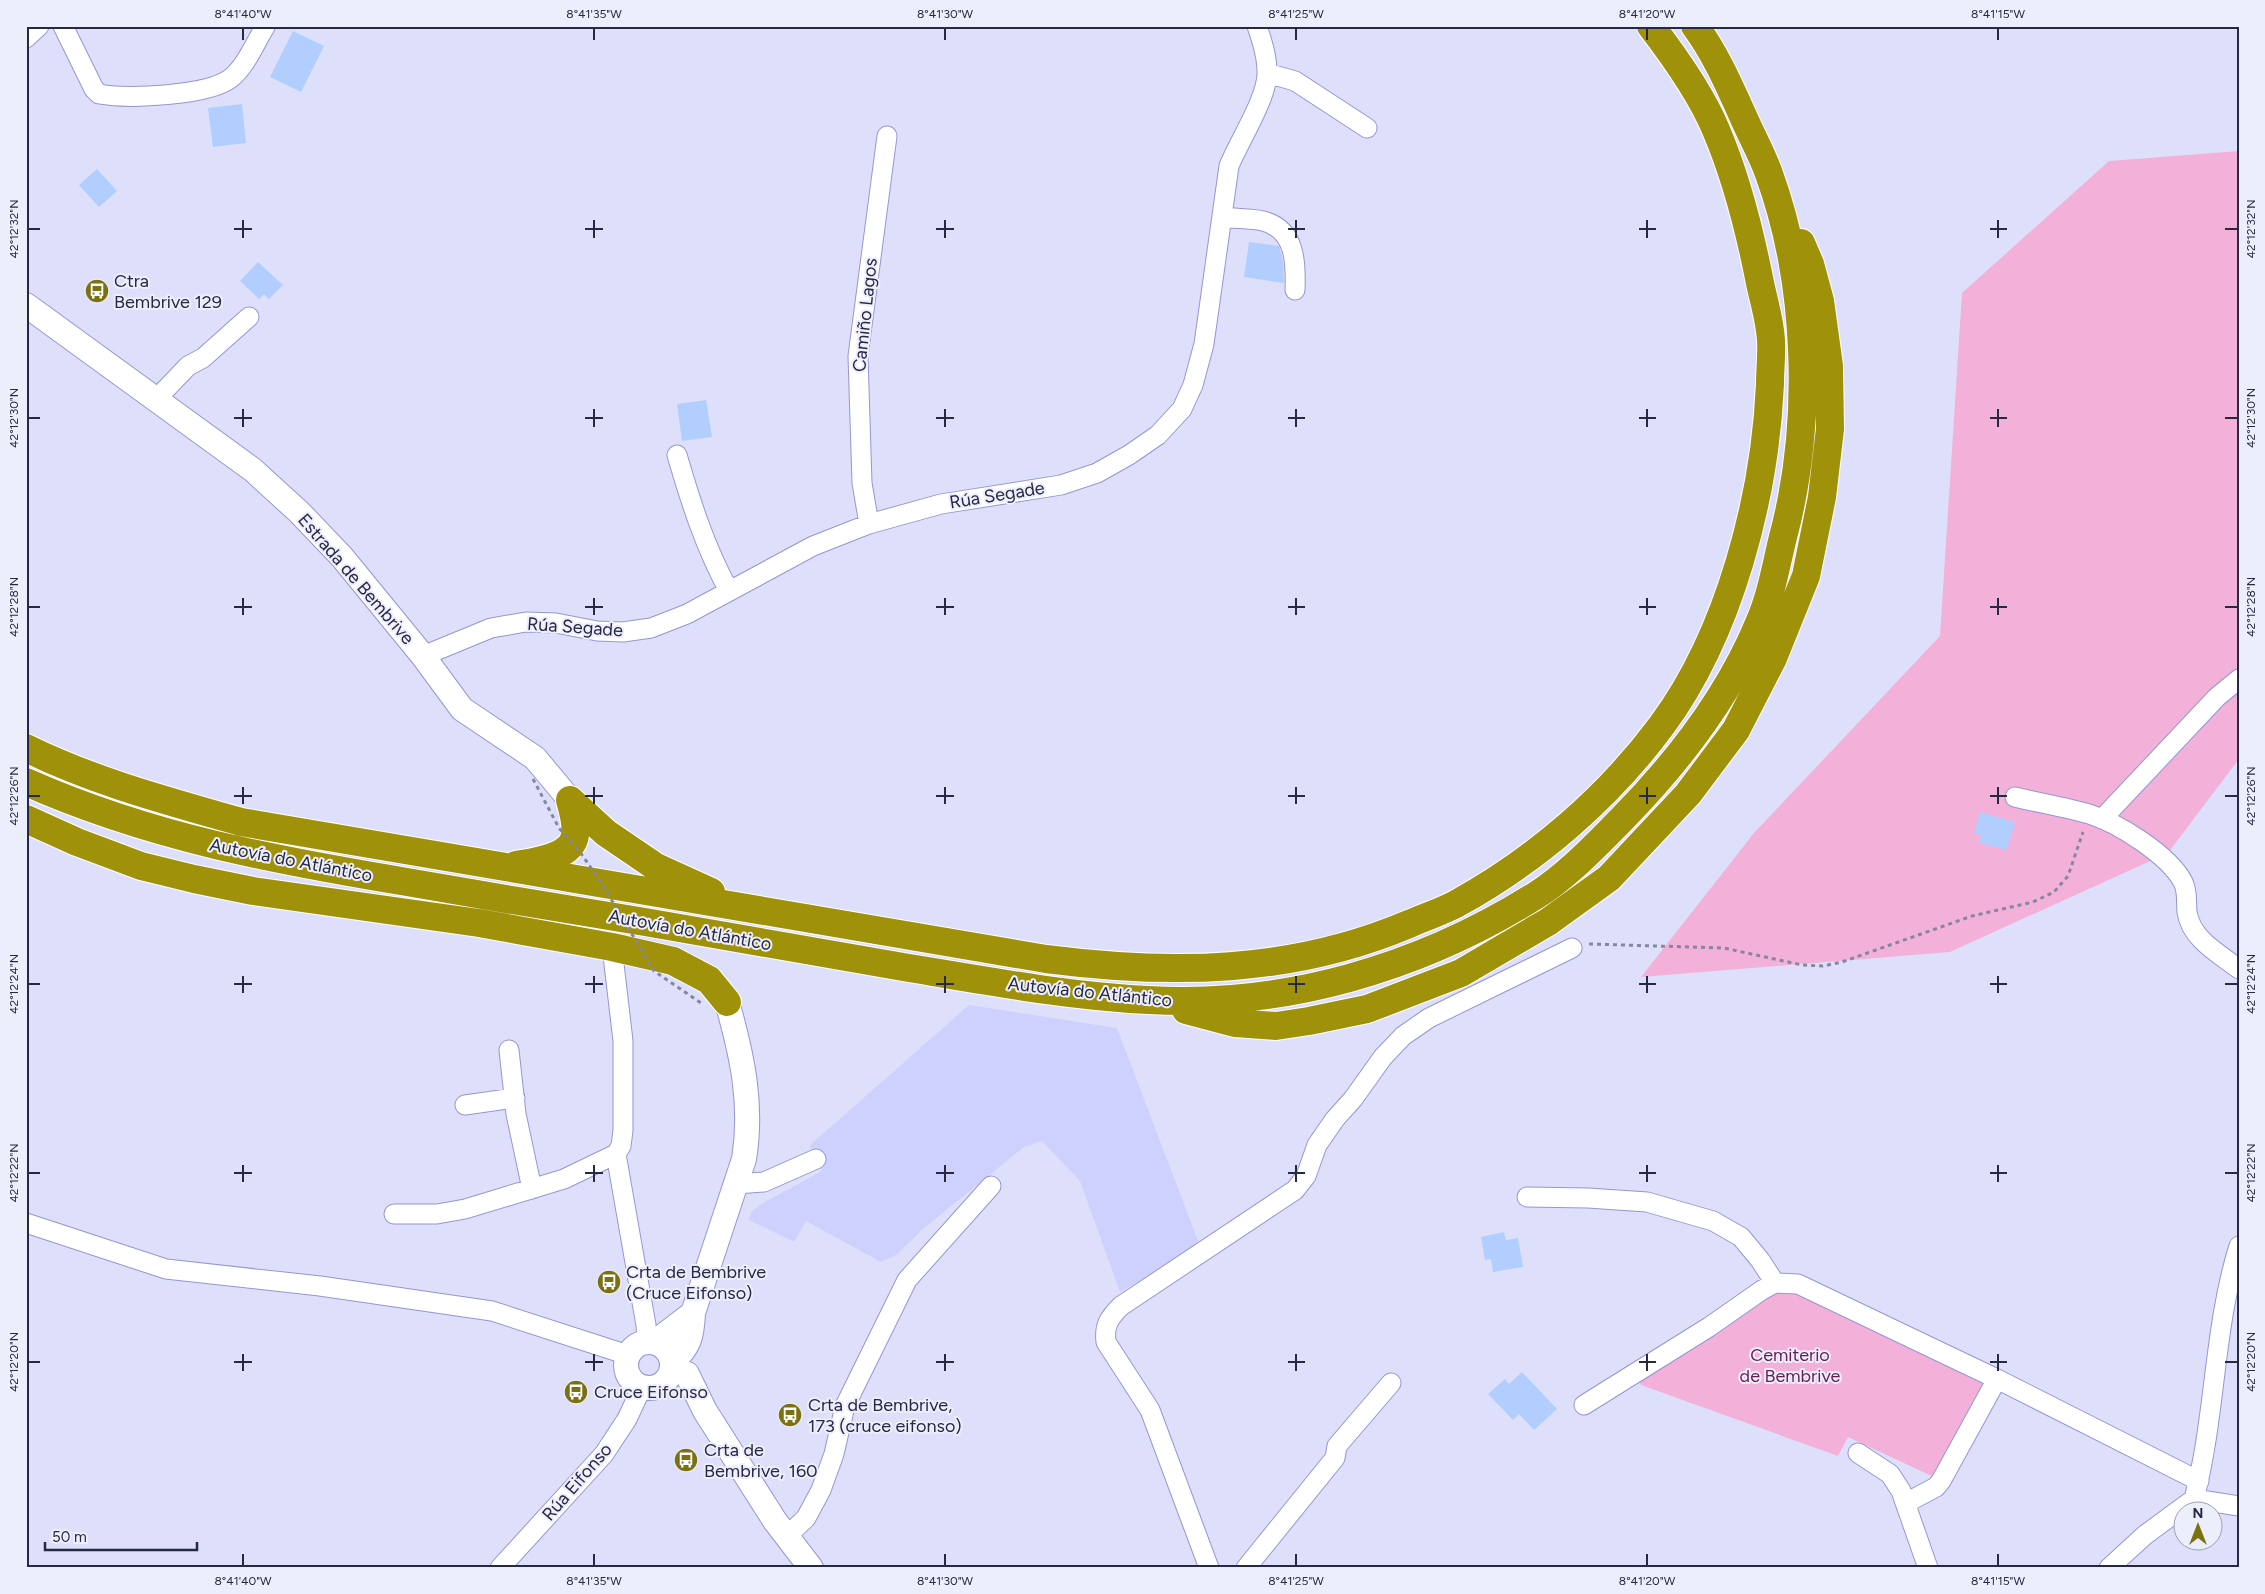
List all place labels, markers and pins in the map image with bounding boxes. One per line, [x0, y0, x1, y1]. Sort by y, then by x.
place label: Ctra Bembrive 129 [114, 270, 222, 313]
bus stop icon: Ctra Bembrive 129 [84, 278, 110, 304]
place label: Crta de Bembrive (Cruce Eifonso) [626, 1261, 766, 1304]
bus stop icon: Crta de Bembrive (Cruce Eifonso) [596, 1269, 622, 1295]
bus stop icon: Cruce Eifonso [563, 1379, 589, 1405]
place label: Cruce Eifonso [594, 1381, 708, 1403]
place label: Crta de Bembrive, 173 (cruce eifonso) [808, 1394, 962, 1437]
bus stop icon: Crta de Bembrive, 173 (cruce eifonso) [777, 1402, 803, 1428]
place label: Crta de Bembrive, 160 [704, 1439, 818, 1482]
bus stop icon: Crta de Bembrive, 160 [673, 1447, 699, 1473]

